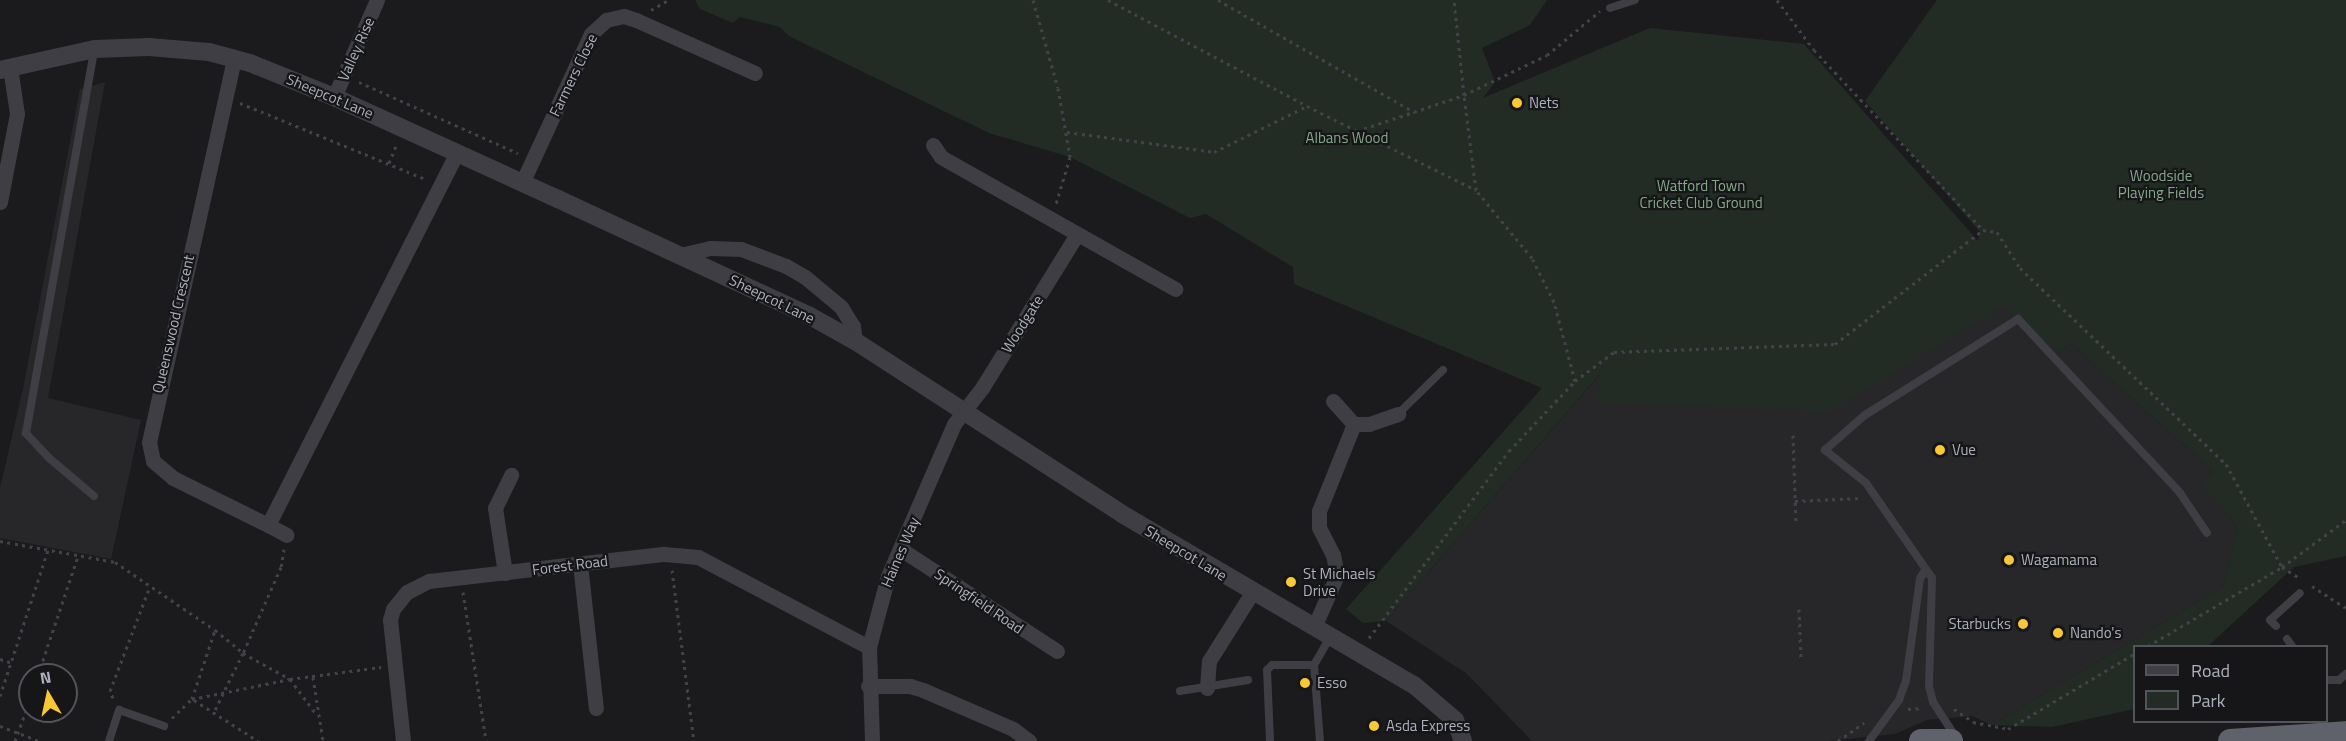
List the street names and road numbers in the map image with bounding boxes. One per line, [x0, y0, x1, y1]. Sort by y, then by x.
street label: Valley Rise [334, 14, 378, 84]
street label: Farmers Close [545, 31, 601, 119]
street label: Sheepcot Lane [284, 70, 376, 122]
street label: Queenswood Crescent [148, 253, 198, 395]
street label: Sheepcot Lane [727, 271, 817, 327]
street label: Woodgate [997, 292, 1047, 356]
street label: Haines Way [877, 514, 923, 590]
street label: Sheepcot Lane [1142, 521, 1230, 585]
street label: Forest Road [531, 551, 609, 579]
street label: Springfield Road [931, 565, 1027, 637]

